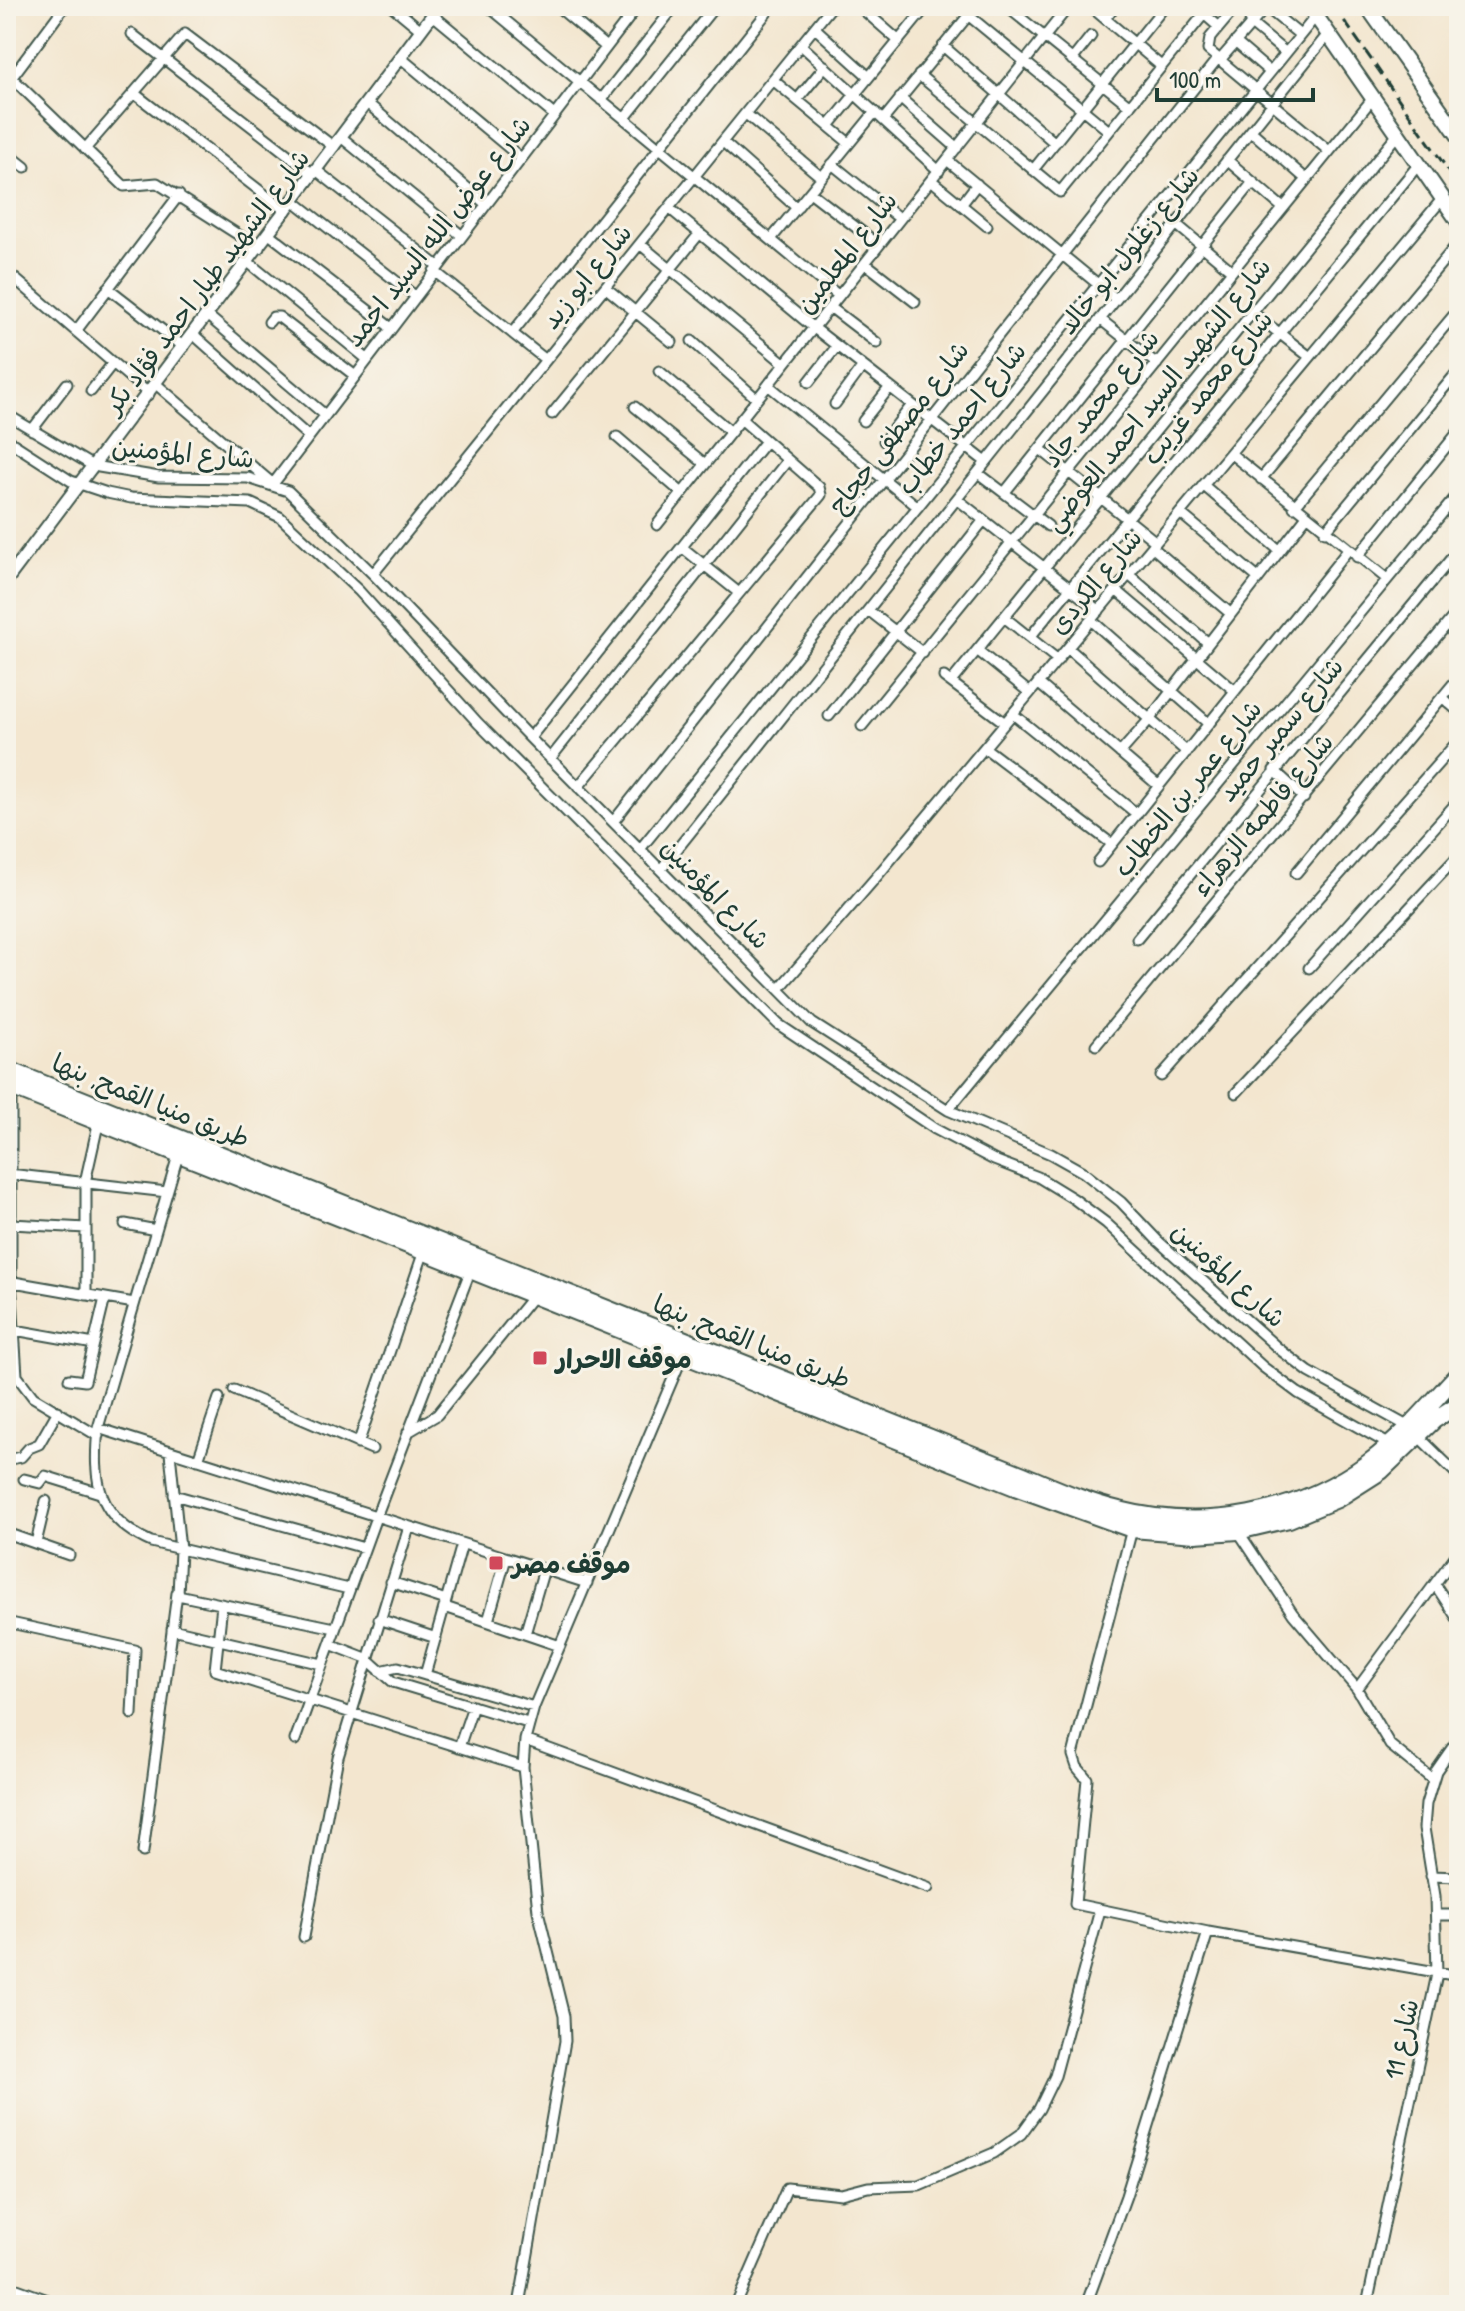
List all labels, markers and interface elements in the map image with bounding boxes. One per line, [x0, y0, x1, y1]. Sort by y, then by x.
scale bar [1157, 52, 1313, 102]
text: 100 m [1169, 63, 1221, 95]
street label: شارع عوض الله السيد احمد [336, 108, 539, 354]
street label: شارع الشهيد طيار احمد فؤاد بكر [94, 142, 318, 423]
street label: شارع زغلول ابو خالد [1049, 159, 1207, 342]
street label: شارع المعلمين [787, 184, 906, 321]
street label: شارع ابو زيد [533, 216, 640, 337]
street label: شارع الشهيد السيد احمد العوضي [1036, 250, 1283, 542]
street label: شارع محمد غريب [1134, 302, 1281, 472]
street label: شارع محمد جاد [1033, 322, 1167, 475]
street label: شارع مصطفى حجاج [819, 333, 977, 521]
street label: شارع احمد خطاب [888, 334, 1034, 502]
street label: شارع المؤمنين [110, 428, 256, 477]
street label: شارع الكردى [1040, 521, 1150, 642]
street label: شارع سمير حميد [1209, 649, 1351, 809]
street label: شارع عمر بن الخطاب [1105, 692, 1270, 885]
street label: شارع فاطمه الزهراء [1183, 725, 1341, 904]
street label: شارع المؤمنين [653, 829, 778, 957]
street label: طريق منيا القمح, بنها [47, 1044, 255, 1156]
street label: شارع المؤمنين [1163, 1213, 1294, 1336]
street label: طريق منيا القمح, بنها [648, 1285, 856, 1397]
place label: موقف الاحرار [554, 1341, 692, 1376]
marker: موقف الاحرار [531, 1349, 549, 1367]
place label: موقف مصر [509, 1546, 631, 1581]
marker: موقف مصر [487, 1554, 505, 1572]
street label: شارع 11 [1375, 1996, 1428, 2083]

